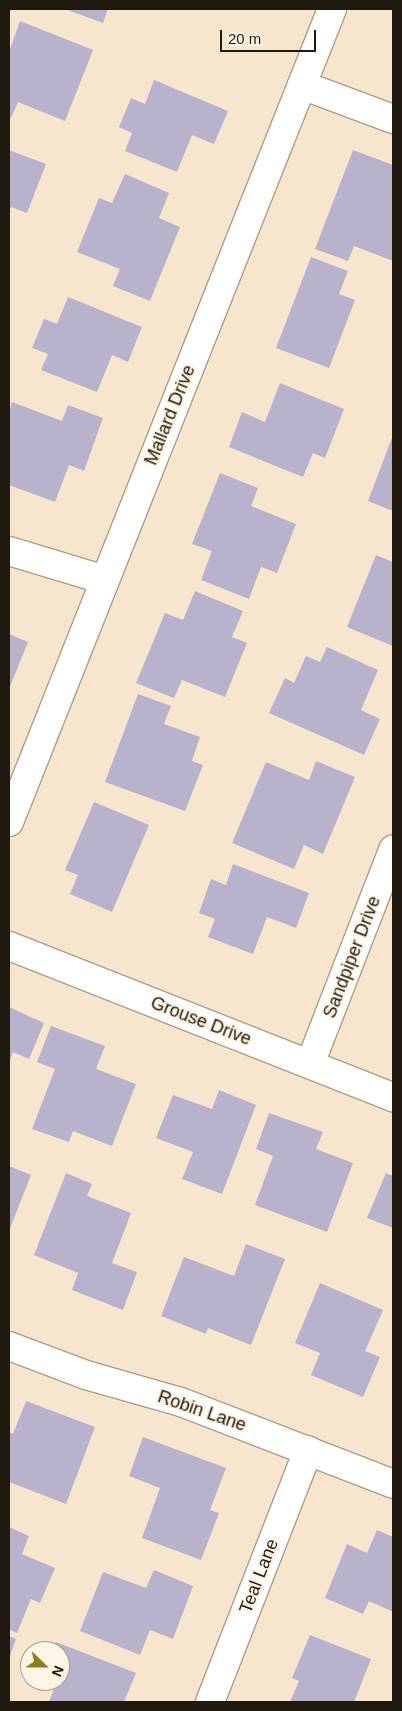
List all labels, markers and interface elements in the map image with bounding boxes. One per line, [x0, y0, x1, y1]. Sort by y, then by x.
scale bar [222, 20, 318, 52]
text: 20 m [228, 30, 261, 47]
street label: Mallard Drive [140, 362, 200, 468]
street label: Sandpiper Drive [319, 893, 385, 1021]
street label: Grouse Drive [148, 992, 254, 1050]
street label: Robin Lane [155, 1386, 249, 1436]
street label: Teal Lane [235, 1536, 283, 1616]
north arrow [20, 1641, 70, 1691]
text: N [49, 1664, 67, 1679]

